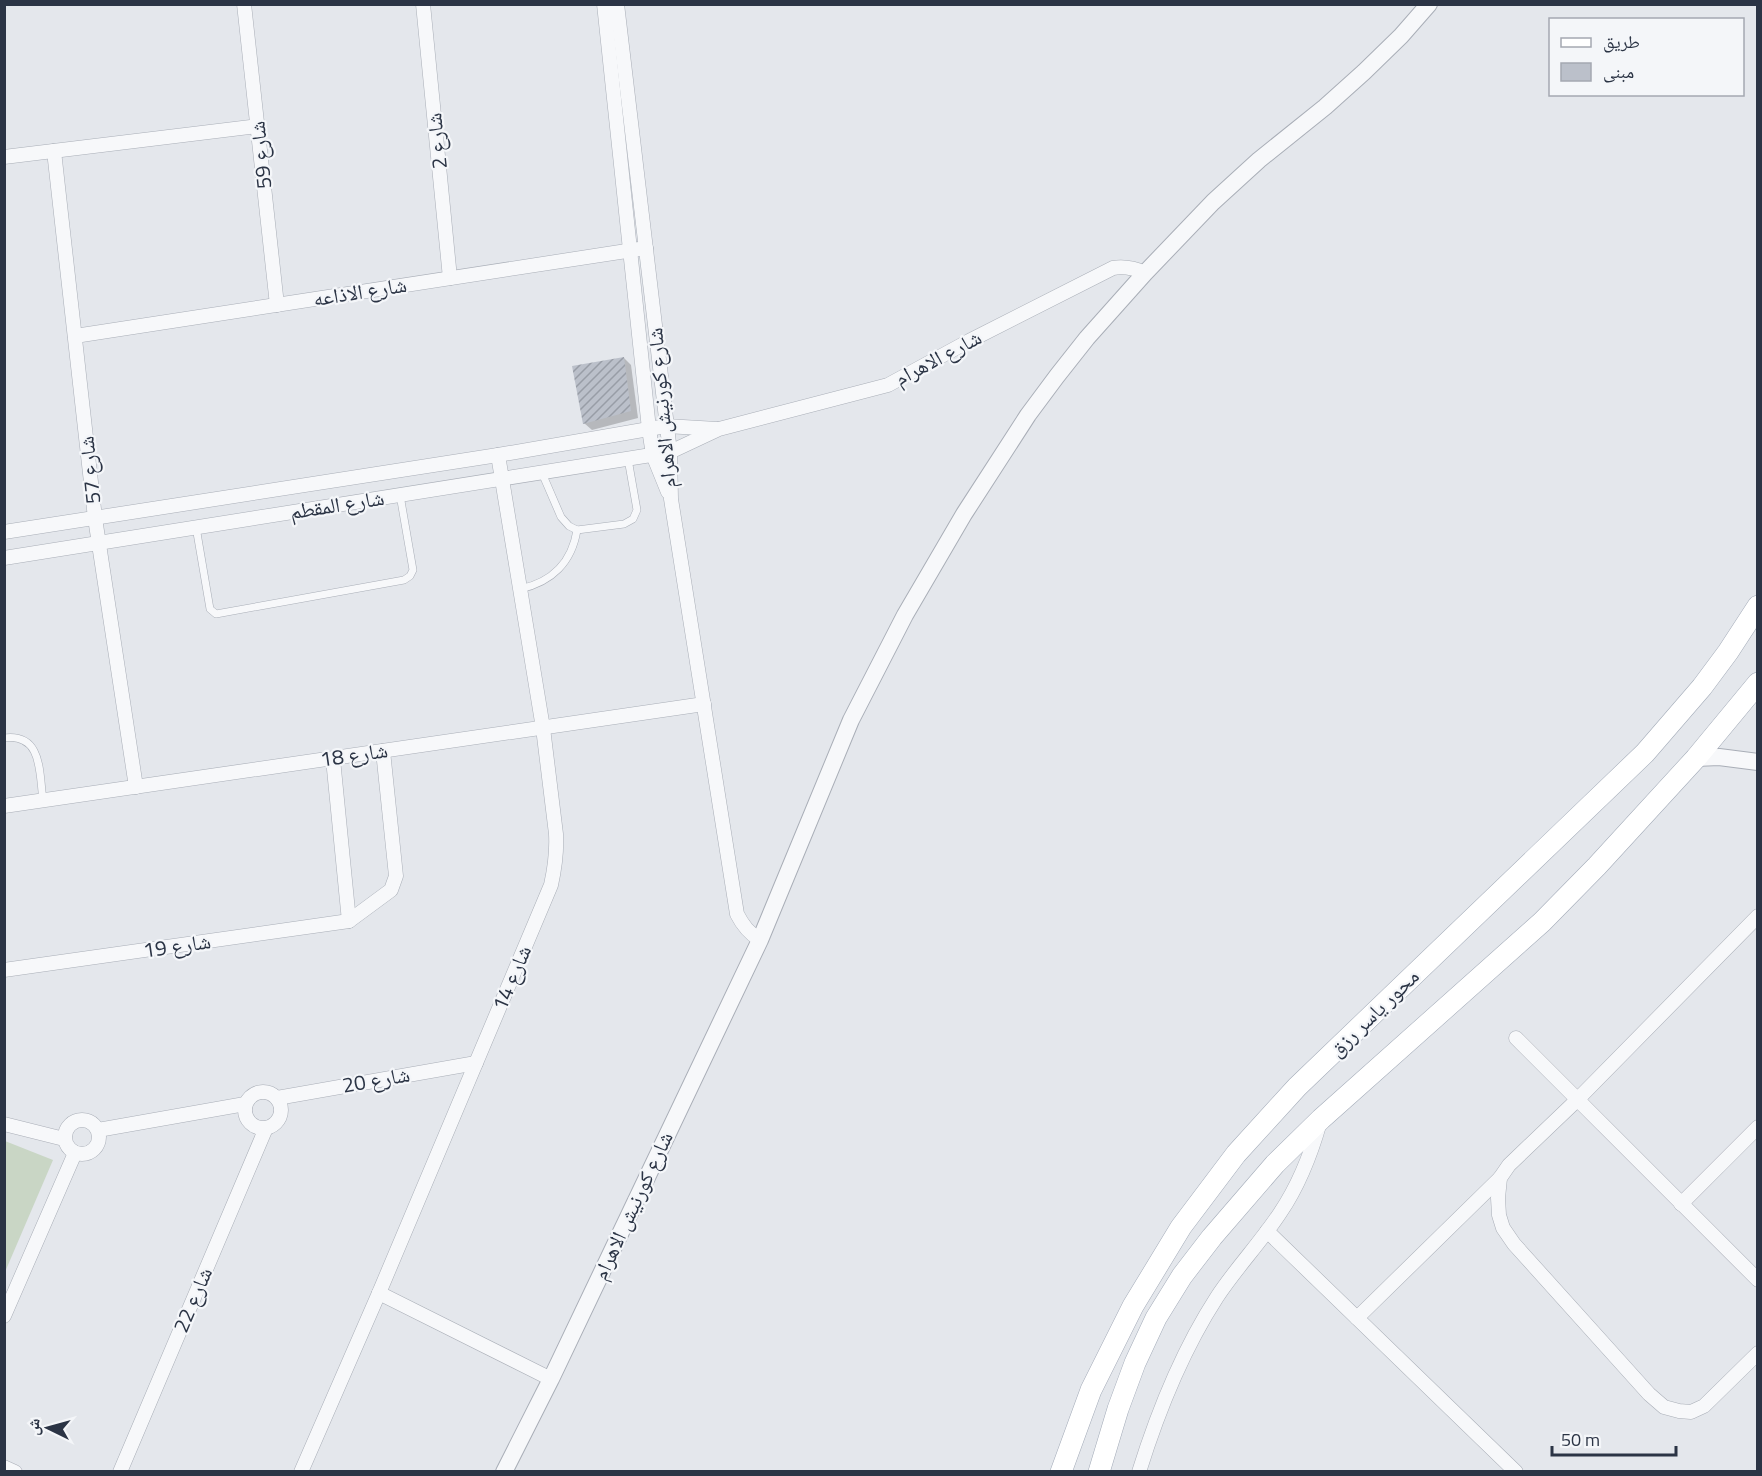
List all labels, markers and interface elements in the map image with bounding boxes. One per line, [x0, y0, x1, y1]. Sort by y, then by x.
legend [1549, 18, 1744, 96]
text: طريق [1603, 28, 1640, 55]
text: مبنى [1603, 58, 1634, 85]
street label: شارع 2 [417, 111, 455, 171]
street label: شارع 59 [241, 120, 279, 191]
street label: شارع الاذاعه [311, 268, 409, 314]
street label: شارع الاهرام [888, 321, 987, 394]
street label: شارع كورنيش الاهرام [638, 327, 684, 490]
street label: شارع 57 [70, 435, 108, 506]
street label: شارع المقطم [287, 481, 386, 527]
street label: شارع 18 [318, 733, 390, 775]
street label: شارع 19 [141, 924, 213, 966]
street label: شارع 14 [483, 940, 539, 1015]
street label: محور ياسر رزق [1321, 961, 1426, 1064]
street label: شارع 20 [340, 1057, 412, 1101]
street label: شارع كورنيش الاهرام [584, 1126, 681, 1285]
street label: شارع 22 [164, 1262, 220, 1337]
north arrow [18, 1398, 78, 1458]
text: ش [20, 1417, 46, 1436]
scale bar [1552, 1419, 1676, 1457]
text: 50 m [1561, 1426, 1600, 1453]

